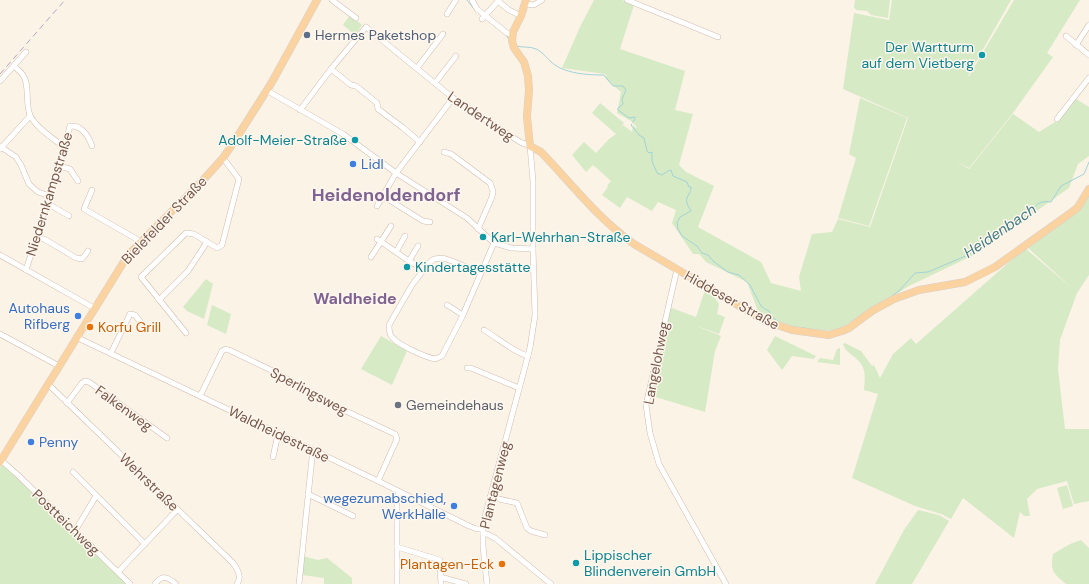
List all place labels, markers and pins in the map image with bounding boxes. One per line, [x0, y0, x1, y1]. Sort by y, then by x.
place label: Hermes Paketshop [315, 26, 436, 44]
marker: Hermes Paketshop [302, 30, 312, 40]
place label: Der Wartturm auf dem Vietberg [861, 38, 974, 72]
marker: Der Wartturm auf dem Vietberg [977, 50, 987, 60]
place label: Adolf-Meier-Straße [218, 131, 347, 149]
marker: Adolf-Meier-Straße [350, 135, 360, 145]
place label: Lidl [361, 155, 384, 173]
marker: Lidl [348, 159, 358, 169]
place label: Karl-Wehrhan-Straße [491, 228, 631, 246]
marker: Karl-Wehrhan-Straße [478, 232, 488, 242]
place label: Kindertagesstätte [415, 258, 531, 276]
marker: Kindertagesstätte [402, 262, 412, 272]
place label: Autohaus Rifberg [9, 299, 70, 333]
marker: Autohaus Rifberg [73, 311, 83, 321]
place label: Korfu Grill [98, 318, 161, 336]
marker: Korfu Grill [85, 322, 95, 332]
place label: Gemeindehaus [406, 396, 504, 414]
marker: Gemeindehaus [393, 400, 403, 410]
place label: Penny [39, 433, 79, 451]
marker: Penny [26, 437, 36, 447]
place label: wegezumabschied, WerkHalle [323, 489, 446, 523]
marker: wegezumabschied, WerkHalle [449, 501, 459, 511]
place label: Lippischer Blindenverein GmbH [584, 546, 716, 580]
place label: Plantagen-Eck [400, 555, 494, 573]
marker: Lippischer Blindenverein GmbH [571, 558, 581, 568]
marker: Plantagen-Eck [497, 559, 507, 569]

